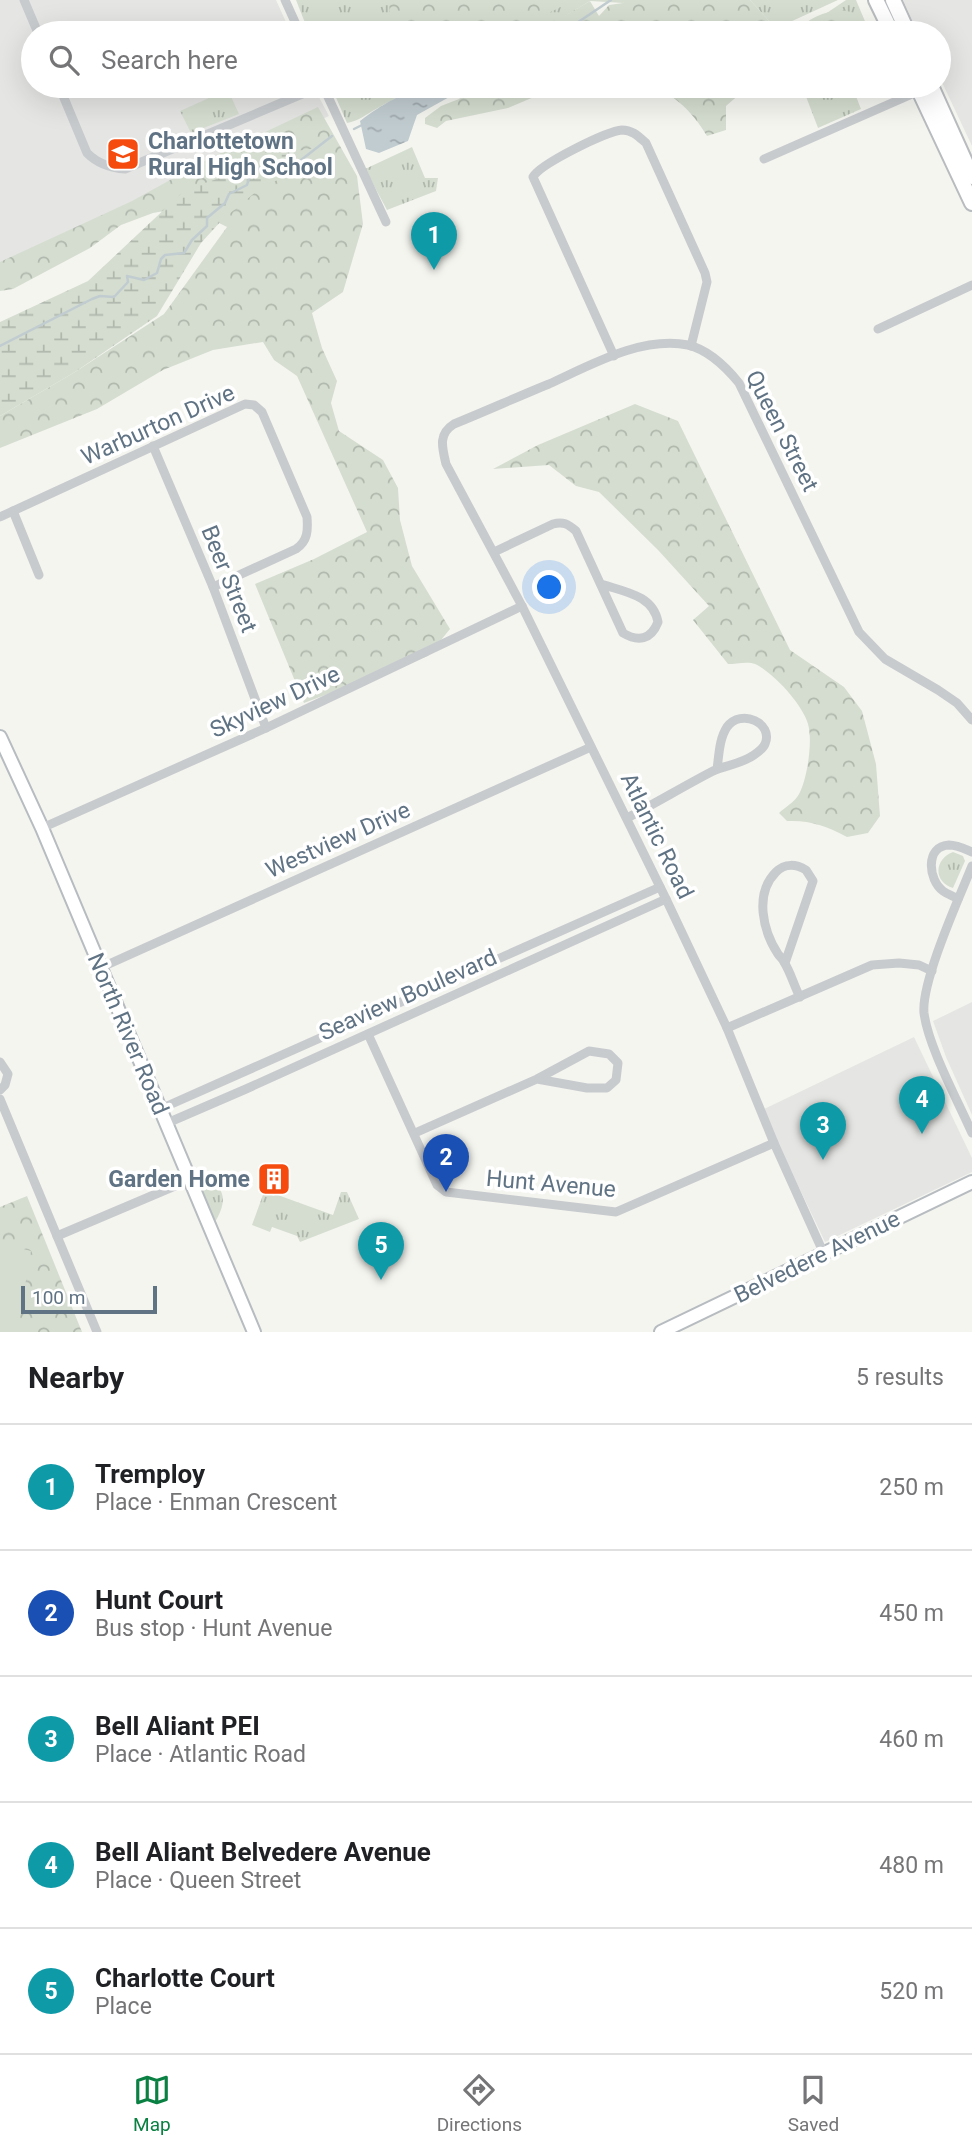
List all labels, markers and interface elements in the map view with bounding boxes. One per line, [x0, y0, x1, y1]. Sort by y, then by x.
search box [21, 21, 951, 98]
icon: search [45, 41, 83, 79]
text: Search here [101, 45, 238, 75]
place label: Charlottetown Rural High School [148, 128, 333, 181]
school or university icon: Charlottetown Rural High School [104, 135, 142, 173]
pin: 1 [411, 212, 457, 270]
street label: Queen Street [740, 366, 824, 496]
street label: Warburton Drive [77, 379, 239, 471]
street label: Beer Street [195, 522, 263, 636]
your location [532, 570, 566, 604]
street label: Skyview Drive [206, 660, 344, 744]
street label: Atlantic Road [615, 769, 699, 903]
street label: Westview Drive [262, 796, 414, 884]
street label: Seaview Boulevard [315, 944, 501, 1046]
street label: North River Road [82, 949, 174, 1119]
pin: 4 [899, 1076, 945, 1134]
pin: 3 [800, 1102, 846, 1160]
pin: 2 [423, 1134, 469, 1192]
building icon: Garden Home [255, 1160, 293, 1198]
street label: Hunt Avenue [485, 1165, 617, 1203]
place label: Garden Home [108, 1166, 250, 1193]
street label: Belvedere Avenue [730, 1205, 904, 1309]
pin: 5 [358, 1222, 404, 1280]
scale bar [21, 1283, 158, 1315]
text: 100 m [32, 1286, 85, 1309]
text: Nearby [28, 1360, 124, 1395]
text: 5 results [856, 1364, 944, 1391]
text: Tremploy [95, 1459, 205, 1489]
text: 1 [44, 1474, 58, 1501]
text: 250 m [879, 1474, 944, 1501]
text: Place · Enman Crescent [95, 1489, 337, 1516]
text: Hunt Court [95, 1585, 223, 1615]
text: 2 [44, 1600, 58, 1627]
text: 450 m [879, 1600, 944, 1627]
text: Bus stop · Hunt Avenue [95, 1615, 332, 1642]
text: Bell Aliant PEI [95, 1711, 260, 1741]
text: 3 [44, 1726, 58, 1753]
text: 460 m [879, 1726, 944, 1753]
text: Place · Atlantic Road [95, 1741, 306, 1768]
text: Bell Aliant Belvedere Avenue [95, 1837, 431, 1867]
text: 4 [44, 1852, 58, 1879]
text: 480 m [879, 1852, 944, 1879]
text: Place · Queen Street [95, 1867, 301, 1894]
text: Charlotte Court [95, 1963, 275, 1993]
text: 5 [44, 1978, 58, 2005]
text: 520 m [879, 1978, 944, 2005]
text: Place [95, 1993, 152, 2020]
tab: Map [133, 2071, 171, 2136]
tab: Directions [437, 2071, 522, 2136]
tab: Saved [788, 2071, 839, 2136]

